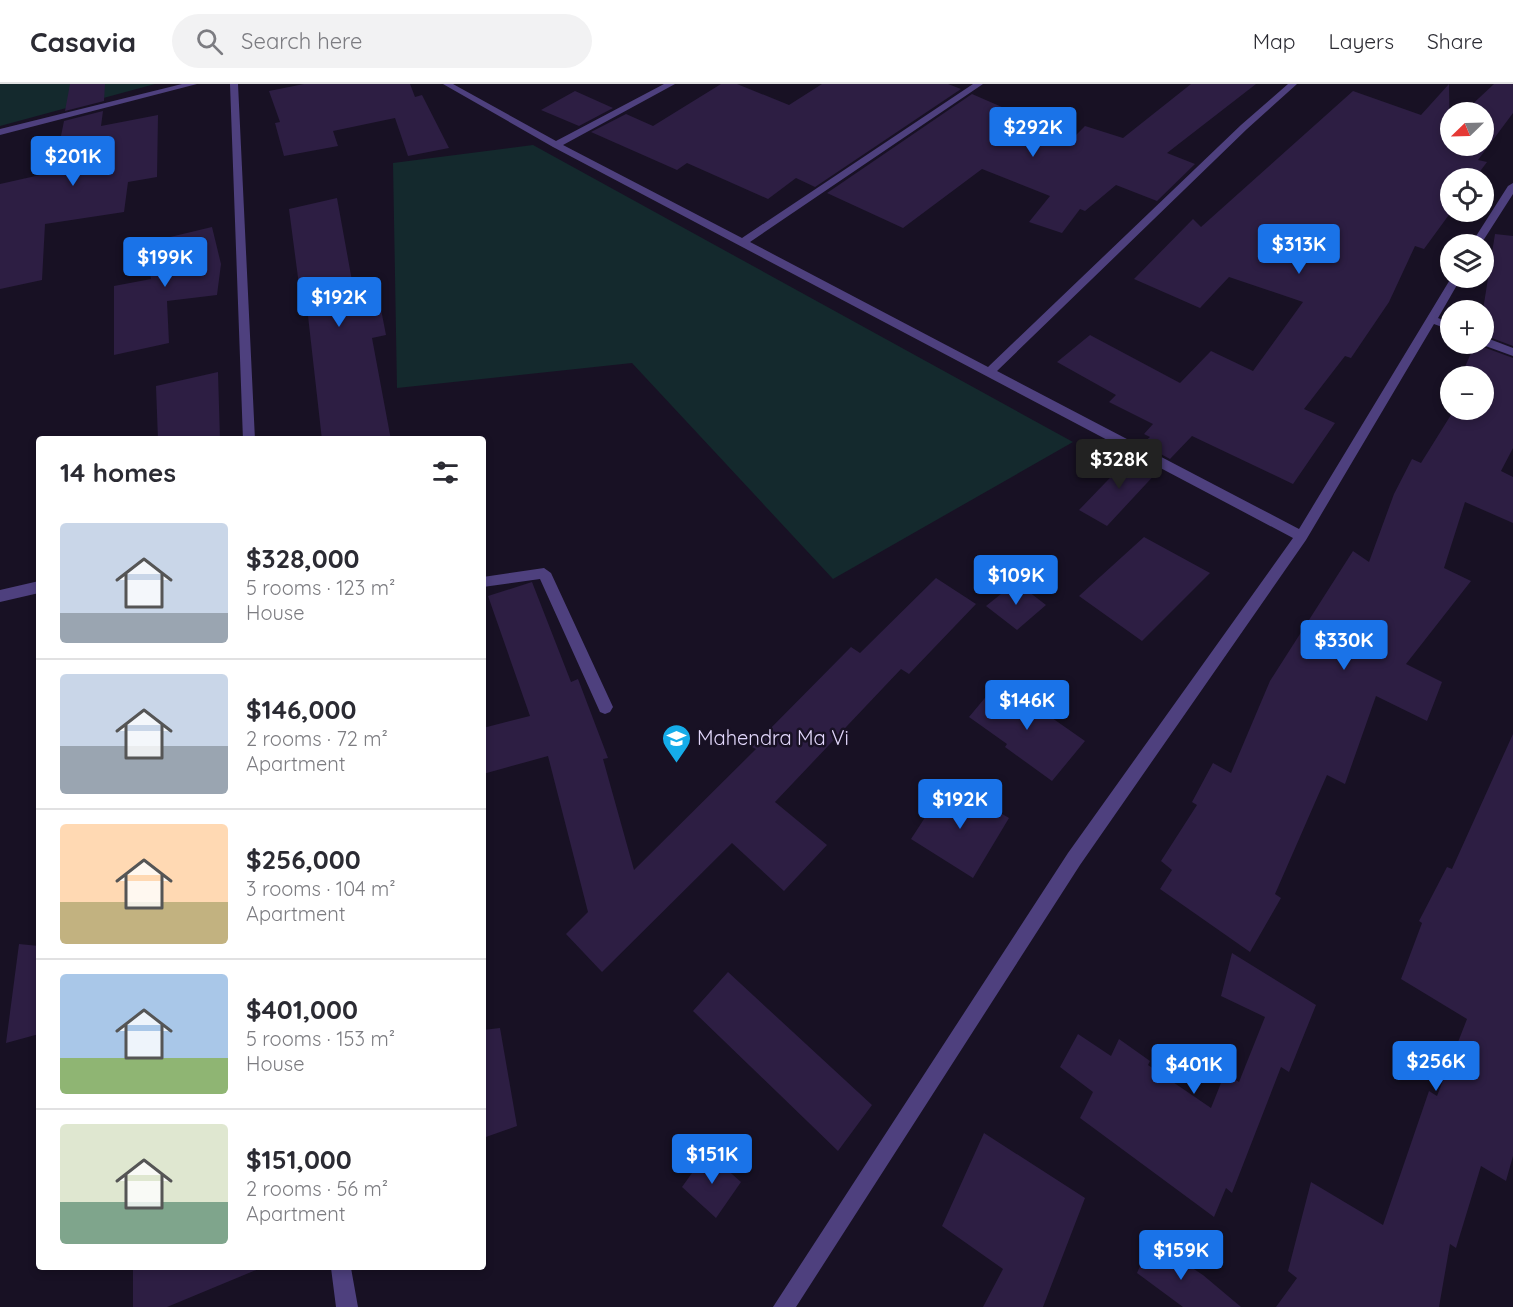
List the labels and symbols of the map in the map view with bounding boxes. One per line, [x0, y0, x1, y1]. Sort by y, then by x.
north arrow [1440, 102, 1494, 156]
pin: $292K [991, 107, 1075, 158]
pin: $201K [31, 136, 115, 187]
pin: $313K [1257, 224, 1341, 275]
pin: $199K [123, 237, 207, 288]
pin: $192K [297, 277, 381, 328]
pin: $328K [1077, 439, 1161, 490]
pin: $109K [974, 555, 1058, 606]
pin: $330K [1302, 620, 1386, 671]
pin: $146K [985, 680, 1069, 731]
school or university icon: Mahendra Ma Vi [660, 722, 692, 764]
place label: Mahendra Ma Vi [697, 725, 849, 750]
pin: $192K [918, 779, 1002, 830]
pin: $256K [1394, 1041, 1478, 1092]
pin: $401K [1152, 1044, 1236, 1095]
pin: $151K [670, 1134, 754, 1185]
pin: $159K [1139, 1230, 1223, 1281]

